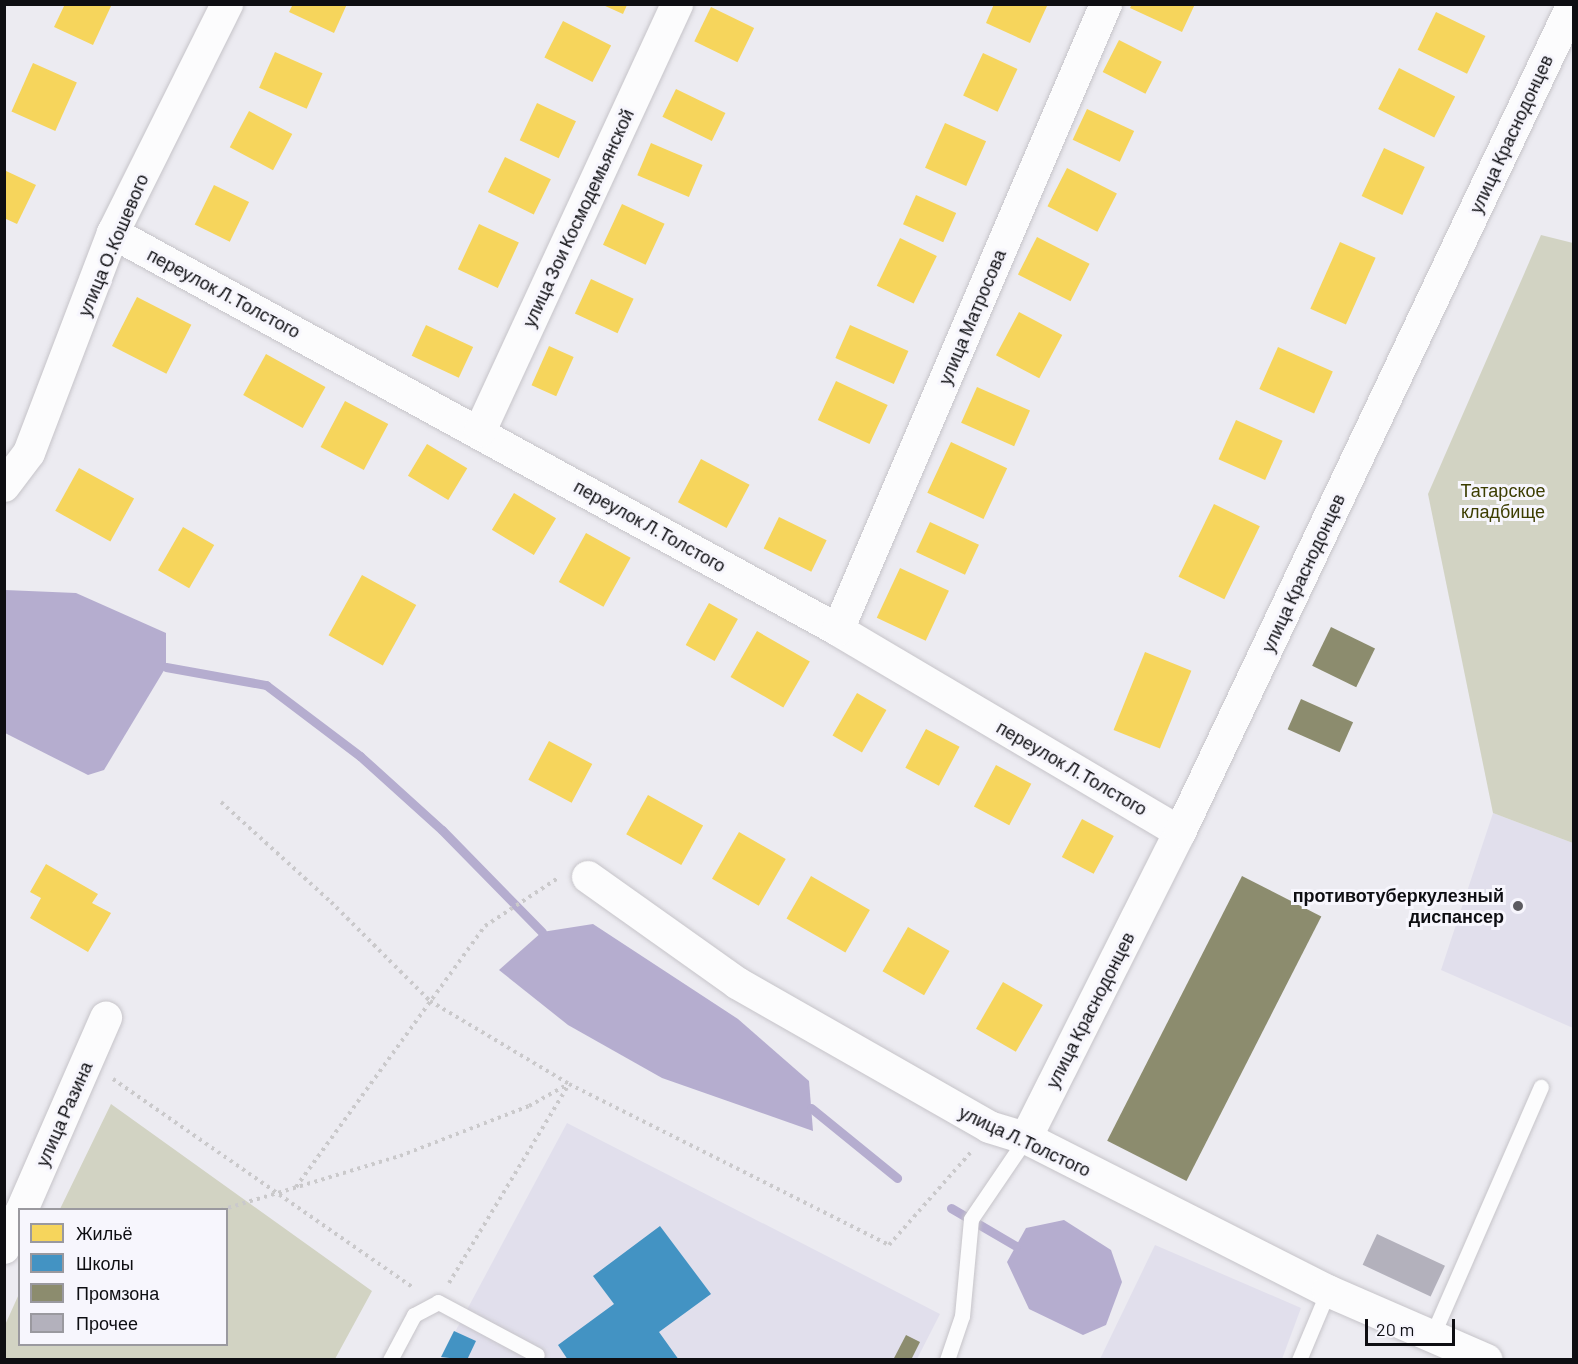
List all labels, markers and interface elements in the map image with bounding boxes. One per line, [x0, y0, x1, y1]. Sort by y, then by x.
street label: улица Краснодонцев [1465, 51, 1557, 217]
street label: улица Зои Космодемьянской [518, 105, 638, 331]
street label: улица О.Кошевого [73, 171, 153, 319]
street label: переулок Л.Толстого [144, 244, 304, 342]
street label: улица Матросова [934, 246, 1010, 388]
street label: переулок Л.Толстого [570, 475, 730, 577]
park label: Татарское кладбище [1461, 480, 1545, 522]
street label: улица Краснодонцев [1257, 490, 1349, 656]
street label: переулок Л.Толстого [993, 716, 1151, 820]
place label: противотуберкулезный диспансер [1293, 885, 1504, 928]
marker: противотуберкулезный диспансер [1509, 897, 1527, 915]
street label: улица Краснодонцев [1041, 928, 1139, 1092]
street label: улица Разина [31, 1058, 97, 1170]
street label: улица Л.Толстого [956, 1101, 1094, 1181]
legend [18, 1208, 228, 1346]
text: Жильё [76, 1222, 133, 1244]
text: Школы [76, 1252, 134, 1274]
text: Промзона [76, 1282, 159, 1304]
scale bar [1368, 1307, 1458, 1345]
text: Прочее [76, 1312, 138, 1334]
text: 20 m [1376, 1318, 1414, 1340]

